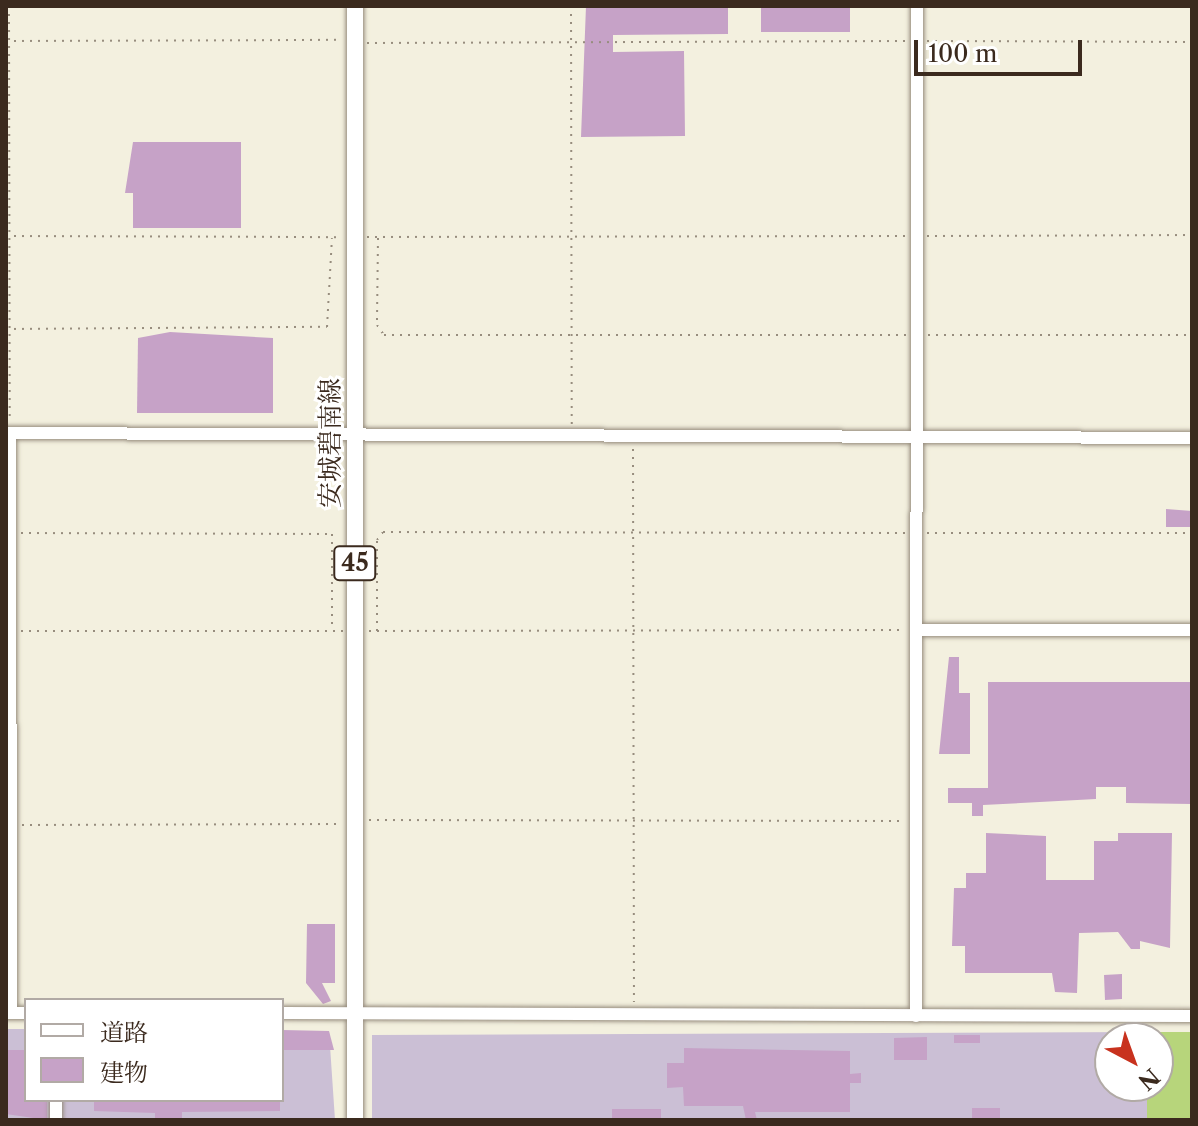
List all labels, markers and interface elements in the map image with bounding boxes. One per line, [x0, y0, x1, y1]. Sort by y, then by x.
scale bar [918, 24, 1086, 74]
text: 100 m [928, 39, 997, 68]
street label: 安城碧南線 [315, 378, 347, 508]
road number: 45 [333, 543, 377, 583]
legend [24, 998, 284, 1102]
text: 道路 [100, 1018, 148, 1047]
north arrow [1094, 1022, 1174, 1102]
text: 建物 [100, 1058, 148, 1087]
text: N [1133, 1063, 1165, 1095]

